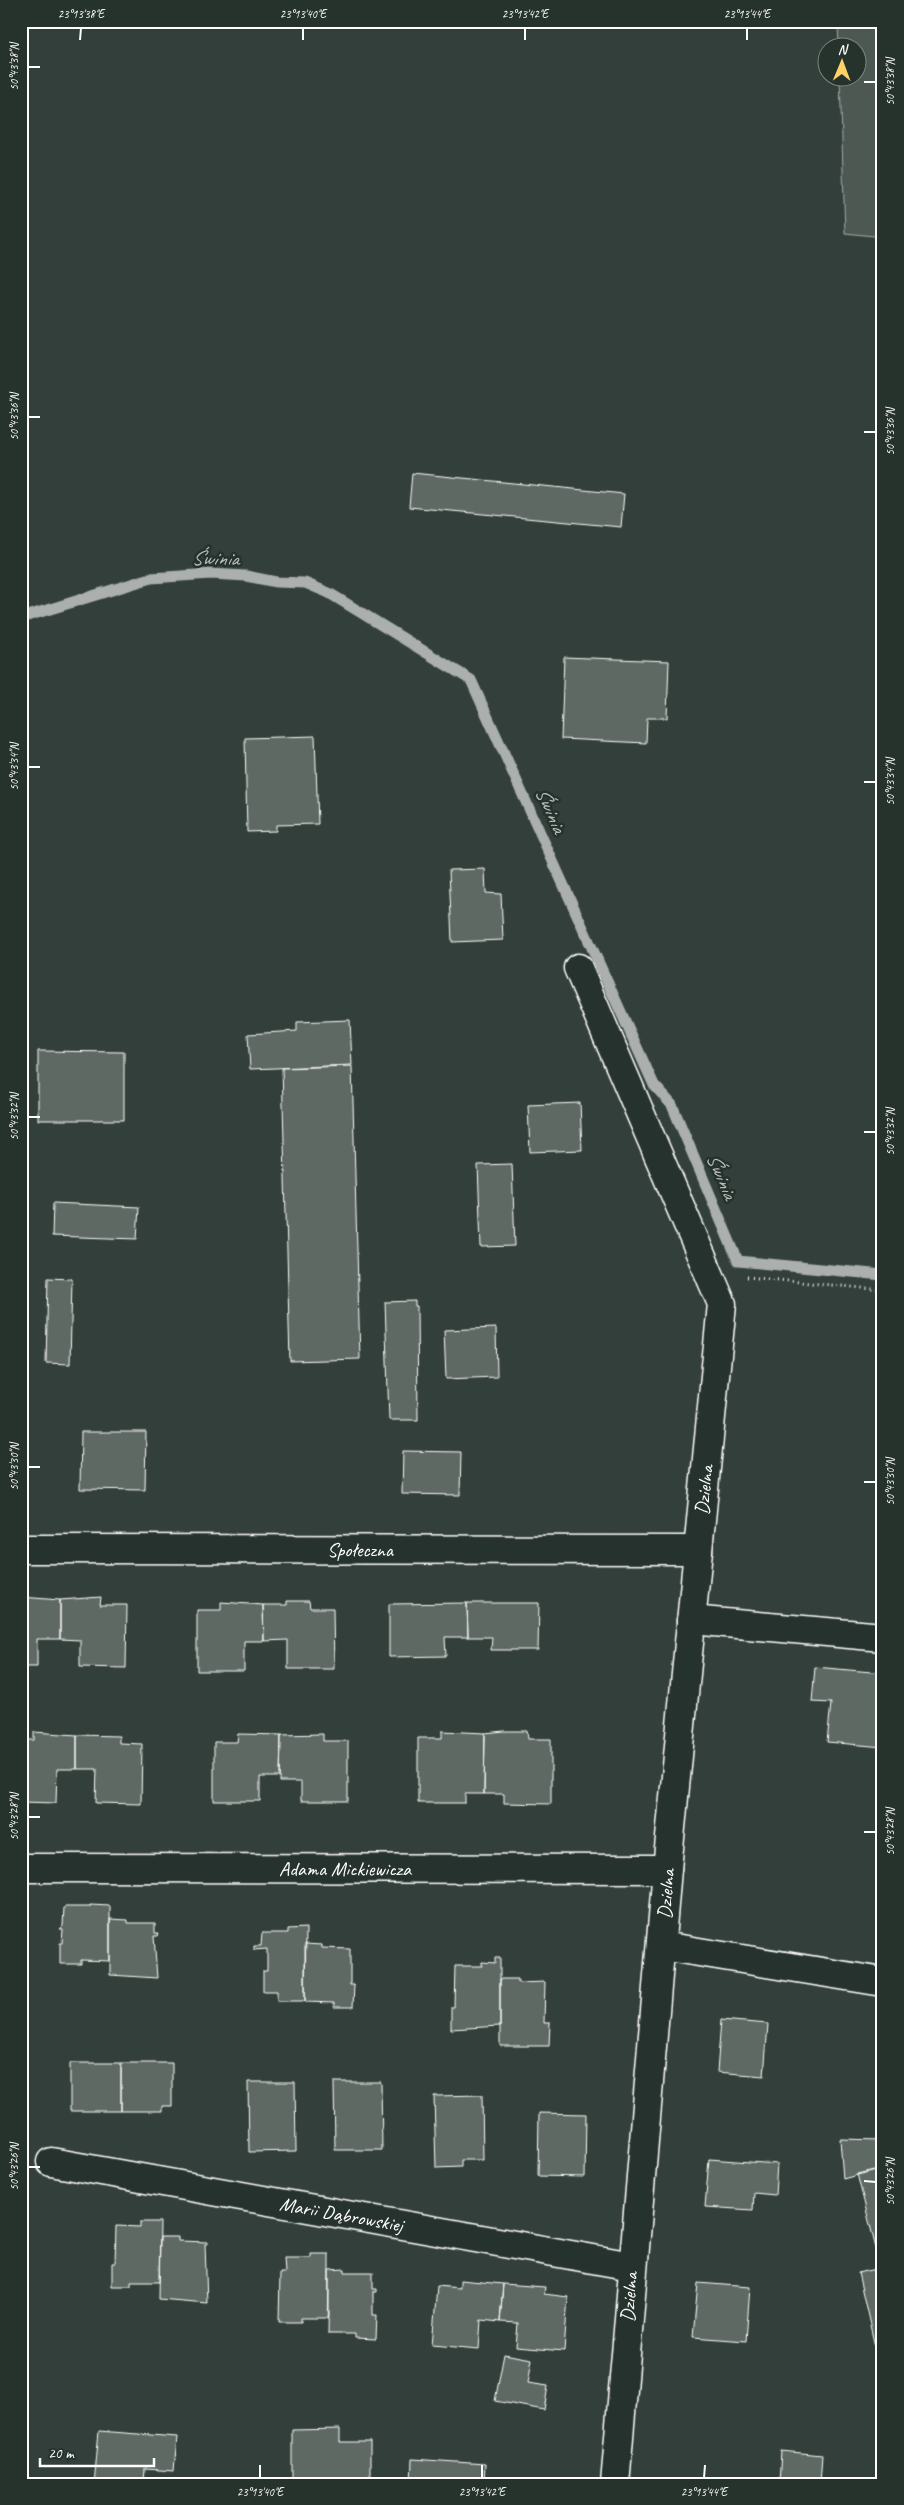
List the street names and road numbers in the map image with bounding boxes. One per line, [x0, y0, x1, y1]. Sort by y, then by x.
street label: Dzielna [689, 1462, 719, 1516]
street label: Społeczna [327, 1537, 395, 1562]
street label: Adama Mickiewicza [279, 1856, 412, 1881]
street label: Dzielna [652, 1867, 680, 1920]
street label: Marii Dąbrowskiej [278, 2191, 407, 2238]
street label: Dzielna [615, 2270, 643, 2323]

